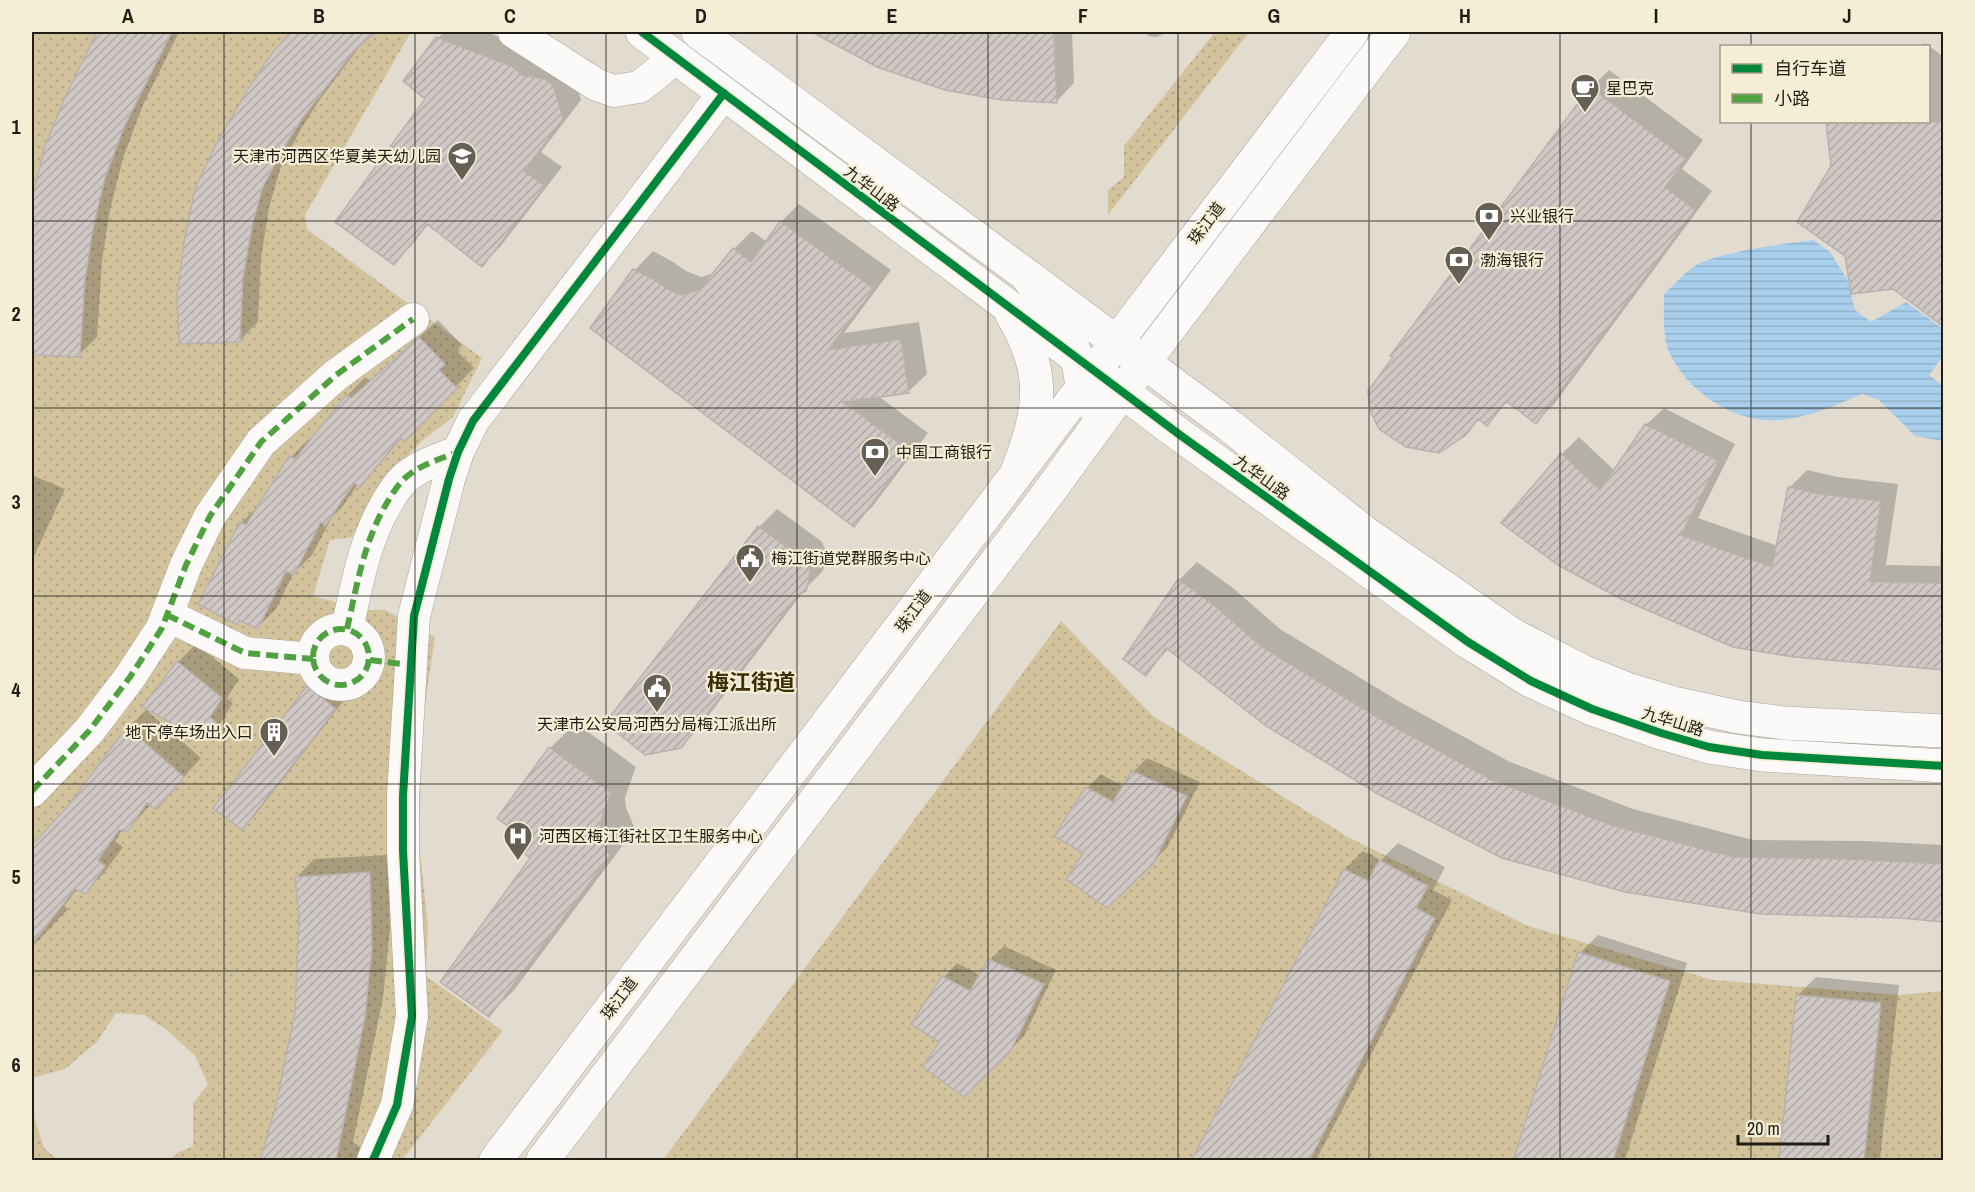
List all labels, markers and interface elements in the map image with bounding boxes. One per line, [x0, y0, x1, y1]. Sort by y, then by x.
text: A [122, 2, 134, 29]
text: B [313, 2, 325, 29]
text: C [504, 2, 516, 29]
text: D [695, 2, 707, 29]
text: E [887, 2, 898, 29]
text: F [1078, 2, 1088, 29]
text: G [1268, 2, 1280, 29]
text: H [1459, 2, 1471, 29]
text: I [1654, 2, 1658, 29]
text: J [1842, 2, 1852, 29]
legend [1720, 45, 1930, 123]
text: 自行车道 [1774, 56, 1846, 81]
cafe icon: 星巴克 [1569, 72, 1601, 114]
place label: 星巴克 [1606, 77, 1654, 99]
text: 小路 [1774, 86, 1810, 111]
text: 1 [11, 113, 21, 140]
school or university icon: 天津市河西区华夏美天幼儿园 [446, 140, 478, 182]
place label: 天津市河西区华夏美天幼儿园 [233, 145, 441, 167]
street label: 九华山路 [840, 160, 904, 216]
street label: 珠江道 [1183, 197, 1229, 249]
bank icon: 兴业银行 [1473, 200, 1505, 242]
place label: 兴业银行 [1510, 205, 1574, 227]
bank icon: 渤海银行 [1443, 244, 1475, 286]
place label: 渤海银行 [1480, 249, 1544, 271]
text: 2 [11, 300, 21, 327]
bank icon: 中国工商银行 [859, 436, 891, 478]
place label: 中国工商银行 [896, 441, 992, 463]
street label: 九华山路 [1230, 449, 1294, 505]
text: 3 [11, 488, 21, 515]
public building icon: 梅江街道党群服务中心 [734, 542, 766, 584]
place label: 梅江街道党群服务中心 [771, 547, 931, 569]
street label: 珠江道 [890, 585, 936, 637]
district label: 梅江街道 [707, 667, 795, 697]
public building icon: 天津市公安局河西分局梅江派出所 [641, 672, 673, 714]
text: 4 [11, 676, 21, 703]
street label: 九华山路 [1639, 701, 1707, 741]
place label: 天津市公安局河西分局梅江派出所 [537, 713, 777, 735]
building icon: 地下停车场出入口 [258, 716, 290, 758]
place label: 地下停车场出入口 [125, 721, 253, 743]
hospital icon: 河西区梅江街社区卫生服务中心 [502, 820, 534, 862]
place label: 河西区梅江街社区卫生服务中心 [539, 825, 763, 847]
text: 5 [11, 863, 21, 890]
street label: 珠江道 [596, 972, 642, 1024]
text: 6 [11, 1051, 21, 1078]
scale bar [1738, 1108, 1828, 1146]
text: 20 m [1747, 1116, 1780, 1141]

